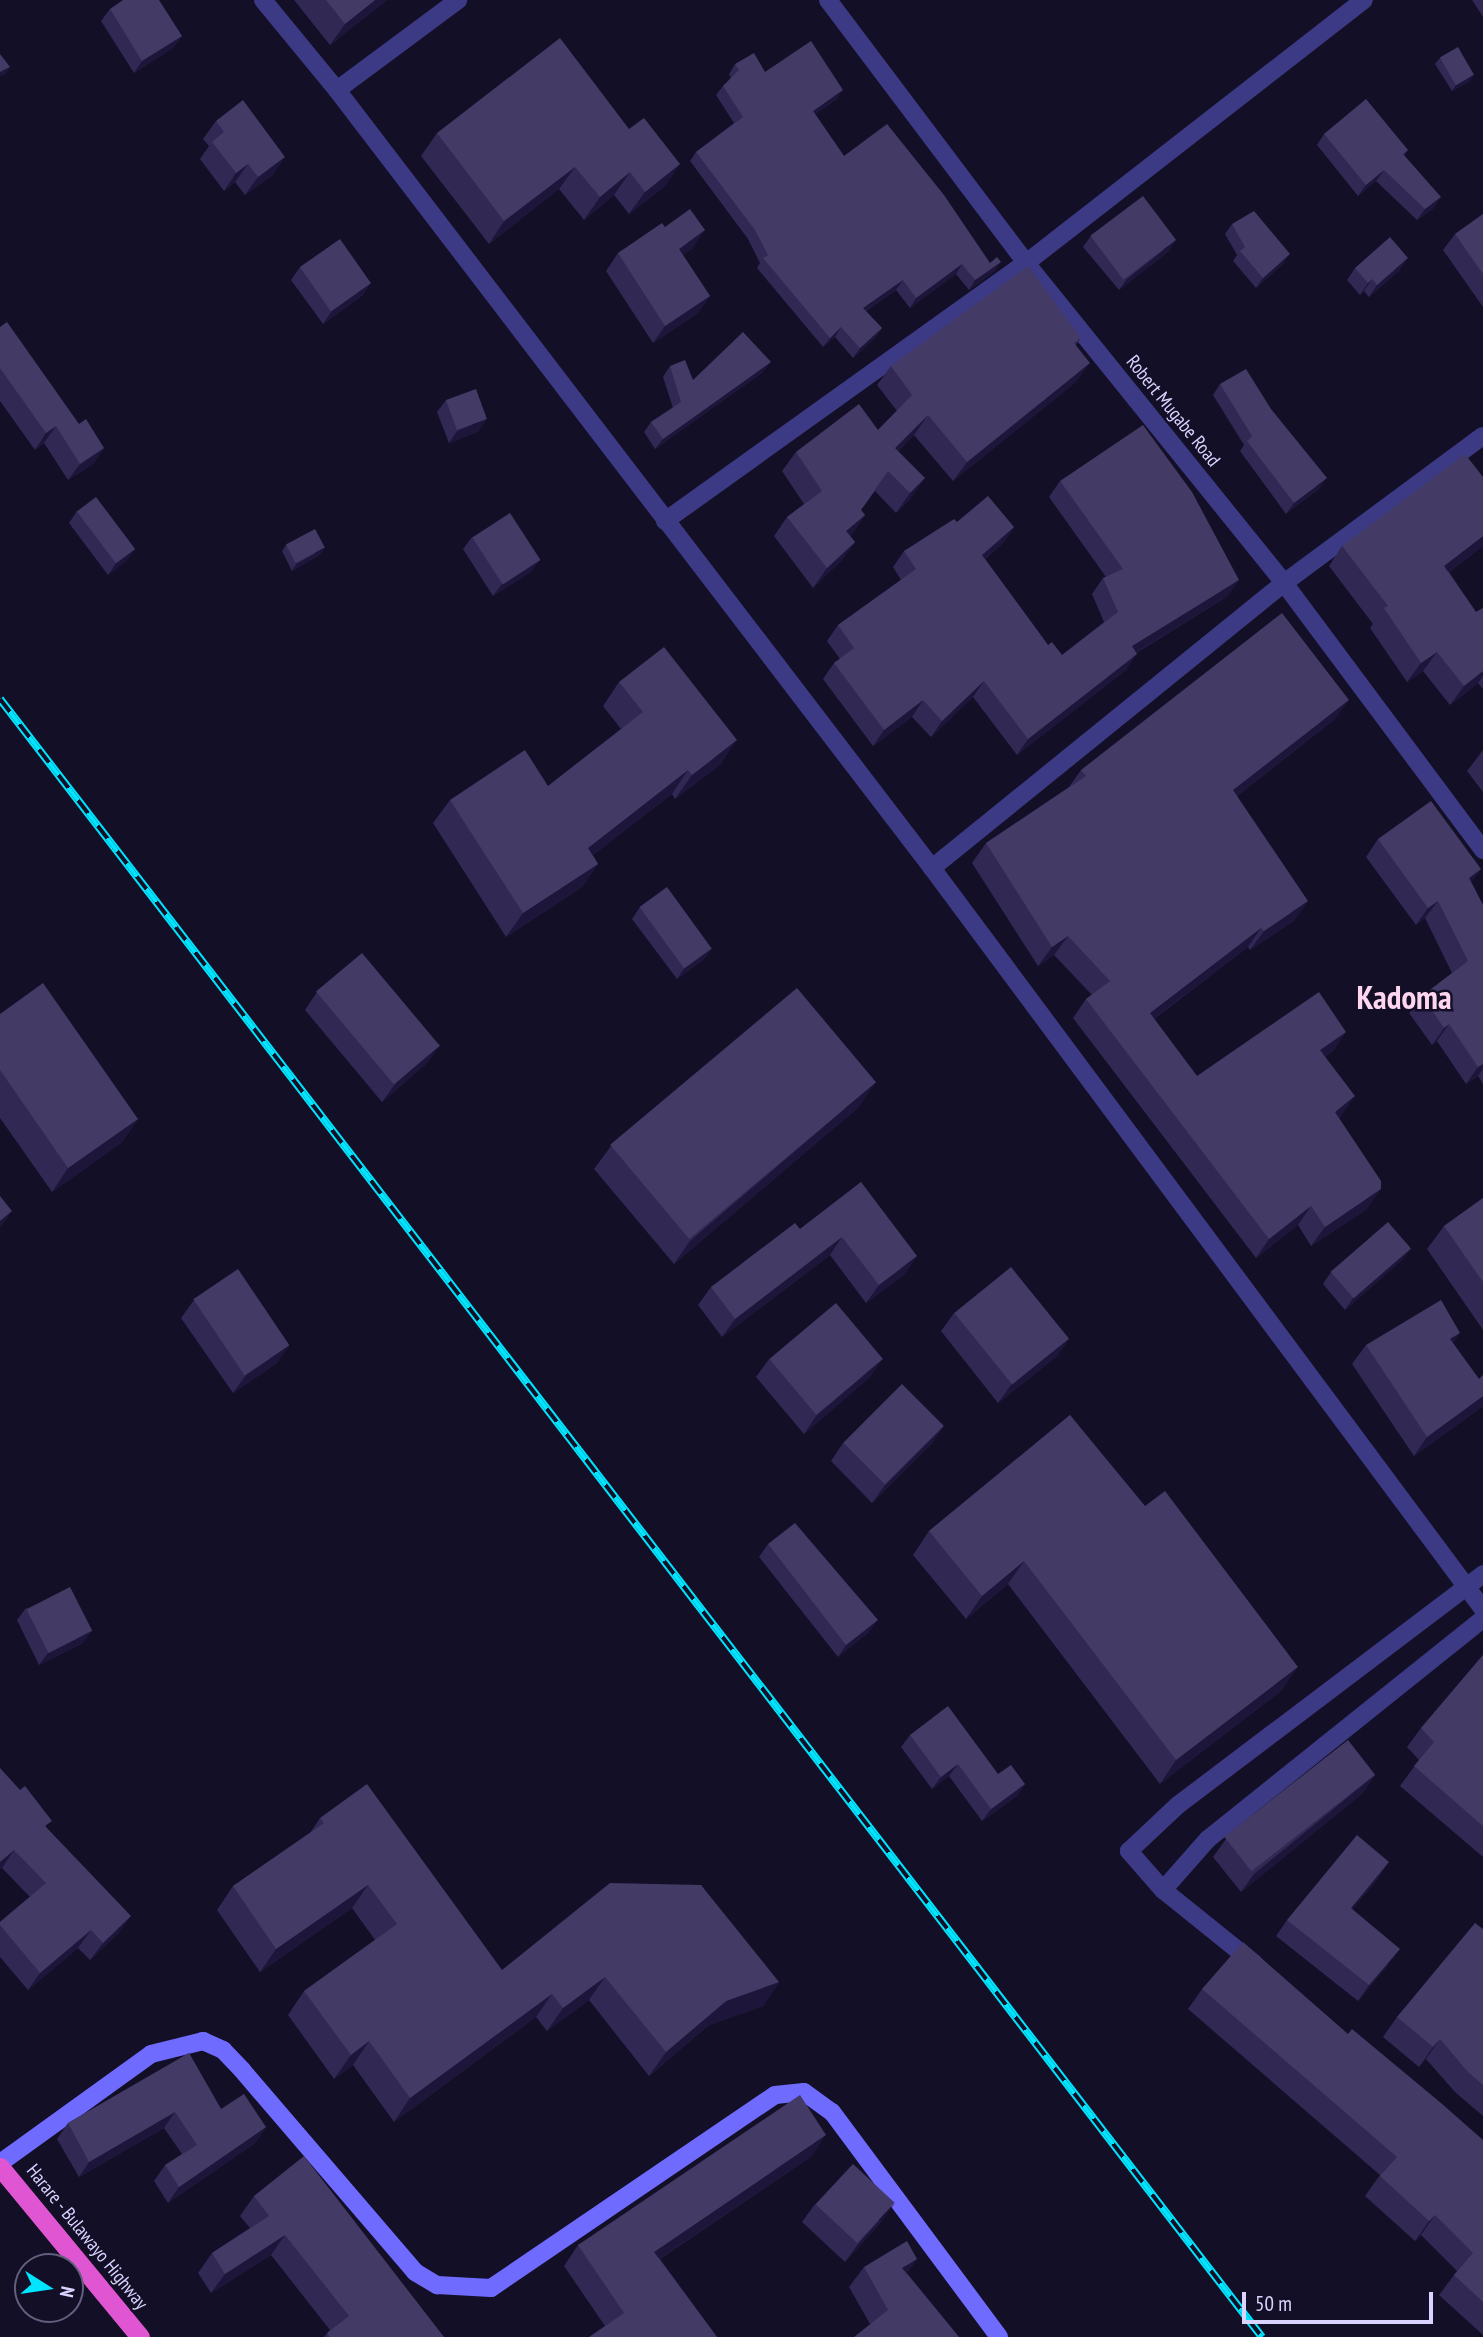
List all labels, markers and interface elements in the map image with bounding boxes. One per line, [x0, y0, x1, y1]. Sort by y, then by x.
street label: Robert Mugabe Road [1121, 351, 1225, 471]
district label: Kadoma [1356, 977, 1452, 1017]
street label: Harare - Bulawayo Highway [21, 2159, 153, 2315]
north arrow [14, 2253, 84, 2323]
scale bar [1245, 2278, 1436, 2322]
text: N [55, 2284, 80, 2299]
text: 50 m [1255, 2290, 1292, 2317]

